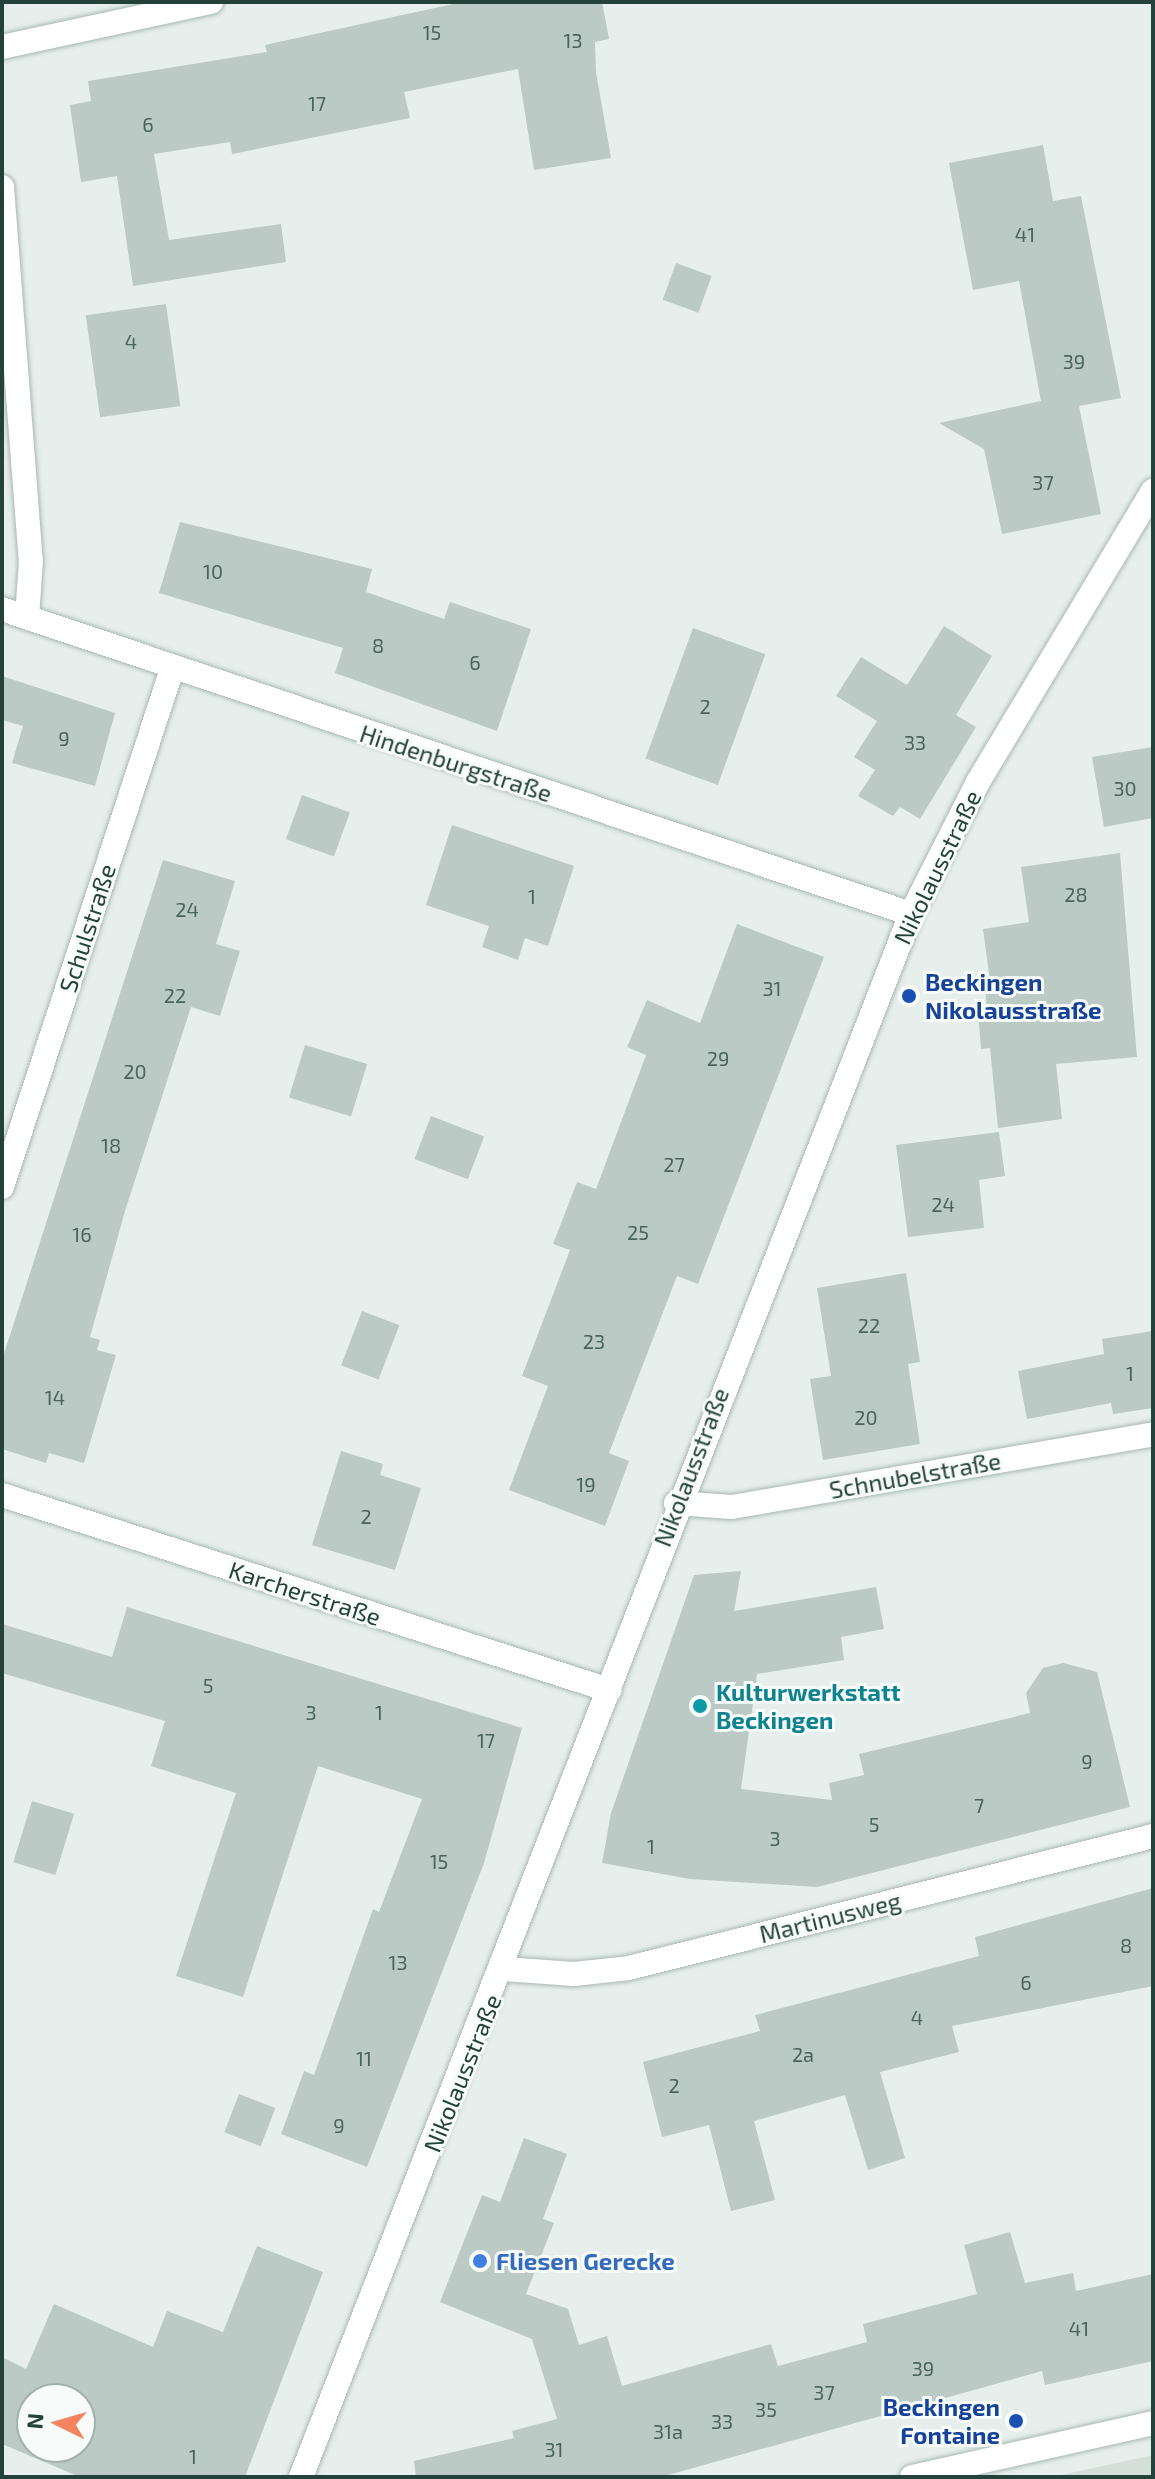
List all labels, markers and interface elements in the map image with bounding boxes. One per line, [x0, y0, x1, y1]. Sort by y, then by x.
house number: 15 [423, 20, 441, 44]
house number: 13 [563, 28, 583, 52]
house number: 17 [308, 91, 326, 115]
house number: 6 [142, 112, 154, 136]
house number: 41 [1015, 222, 1035, 246]
house number: 4 [125, 329, 137, 353]
house number: 39 [1063, 349, 1085, 373]
house number: 37 [1032, 470, 1054, 494]
house number: 10 [203, 559, 223, 583]
house number: 8 [372, 633, 384, 657]
house number: 6 [469, 650, 481, 674]
house number: 2 [699, 694, 711, 718]
street label: Hindenburgstraße [356, 718, 556, 808]
house number: 9 [58, 726, 70, 750]
house number: 33 [904, 730, 926, 754]
house number: 30 [1113, 776, 1137, 800]
street label: Nikolausstraße [887, 785, 987, 949]
street label: Schulstraße [53, 860, 121, 996]
house number: 28 [1064, 882, 1088, 906]
house number: 1 [528, 884, 536, 908]
house number: 24 [175, 897, 199, 921]
place label: Beckingen Nikolausstraße [925, 968, 1102, 1024]
house number: 31 [762, 976, 782, 1000]
house number: 22 [164, 983, 186, 1007]
marker: Beckingen Nikolausstraße [900, 987, 918, 1005]
house number: 29 [707, 1046, 729, 1070]
house number: 20 [123, 1059, 147, 1083]
house number: 18 [101, 1133, 121, 1157]
house number: 27 [663, 1152, 685, 1176]
house number: 24 [931, 1192, 955, 1216]
house number: 25 [627, 1220, 649, 1244]
house number: 16 [72, 1222, 92, 1246]
house number: 22 [858, 1313, 880, 1337]
house number: 23 [583, 1329, 605, 1353]
house number: 1 [1126, 1361, 1134, 1385]
street label: Nikolausstraße [647, 1384, 735, 1550]
house number: 14 [45, 1385, 65, 1409]
house number: 20 [854, 1405, 878, 1429]
street label: Schnubelstraße [827, 1446, 1003, 1504]
house number: 19 [576, 1472, 596, 1496]
house number: 2 [360, 1504, 372, 1528]
street label: Karcherstraße [225, 1555, 385, 1631]
house number: 5 [203, 1673, 213, 1697]
place label: Kulturwerkstatt Beckingen [716, 1678, 901, 1734]
marker: Kulturwerkstatt Beckingen [691, 1697, 709, 1715]
house number: 3 [305, 1700, 317, 1724]
house number: 1 [375, 1700, 383, 1724]
house number: 17 [477, 1728, 495, 1752]
house number: 9 [1081, 1749, 1093, 1773]
house number: 7 [974, 1793, 984, 1817]
house number: 5 [869, 1812, 879, 1836]
house number: 3 [769, 1826, 781, 1850]
house number: 1 [647, 1834, 655, 1858]
house number: 15 [430, 1849, 448, 1873]
street label: Martinusweg [756, 1886, 904, 1948]
house number: 8 [1120, 1933, 1132, 1957]
house number: 13 [388, 1950, 408, 1974]
house number: 6 [1020, 1970, 1032, 1994]
street label: Nikolausstraße [417, 1990, 507, 2156]
house number: 4 [911, 2005, 923, 2029]
house number: 2a [792, 2042, 814, 2066]
house number: 11 [356, 2046, 372, 2070]
house number: 2 [668, 2073, 680, 2097]
house number: 9 [333, 2113, 345, 2137]
place label: Fliesen Gerecke [496, 2247, 675, 2275]
marker: Fliesen Gerecke [471, 2252, 489, 2270]
house number: 41 [1069, 2316, 1089, 2340]
house number: 39 [912, 2356, 934, 2380]
house number: 37 [813, 2380, 835, 2404]
north arrow [16, 2383, 96, 2463]
place label: Beckingen Fontaine [883, 2393, 1000, 2449]
house number: 35 [755, 2397, 777, 2421]
house number: 33 [711, 2409, 733, 2433]
text: N [20, 2412, 48, 2430]
marker: Beckingen Fontaine [1007, 2412, 1025, 2430]
house number: 31a [653, 2419, 683, 2443]
house number: 31 [544, 2437, 564, 2461]
house number: 1 [189, 2444, 197, 2468]

